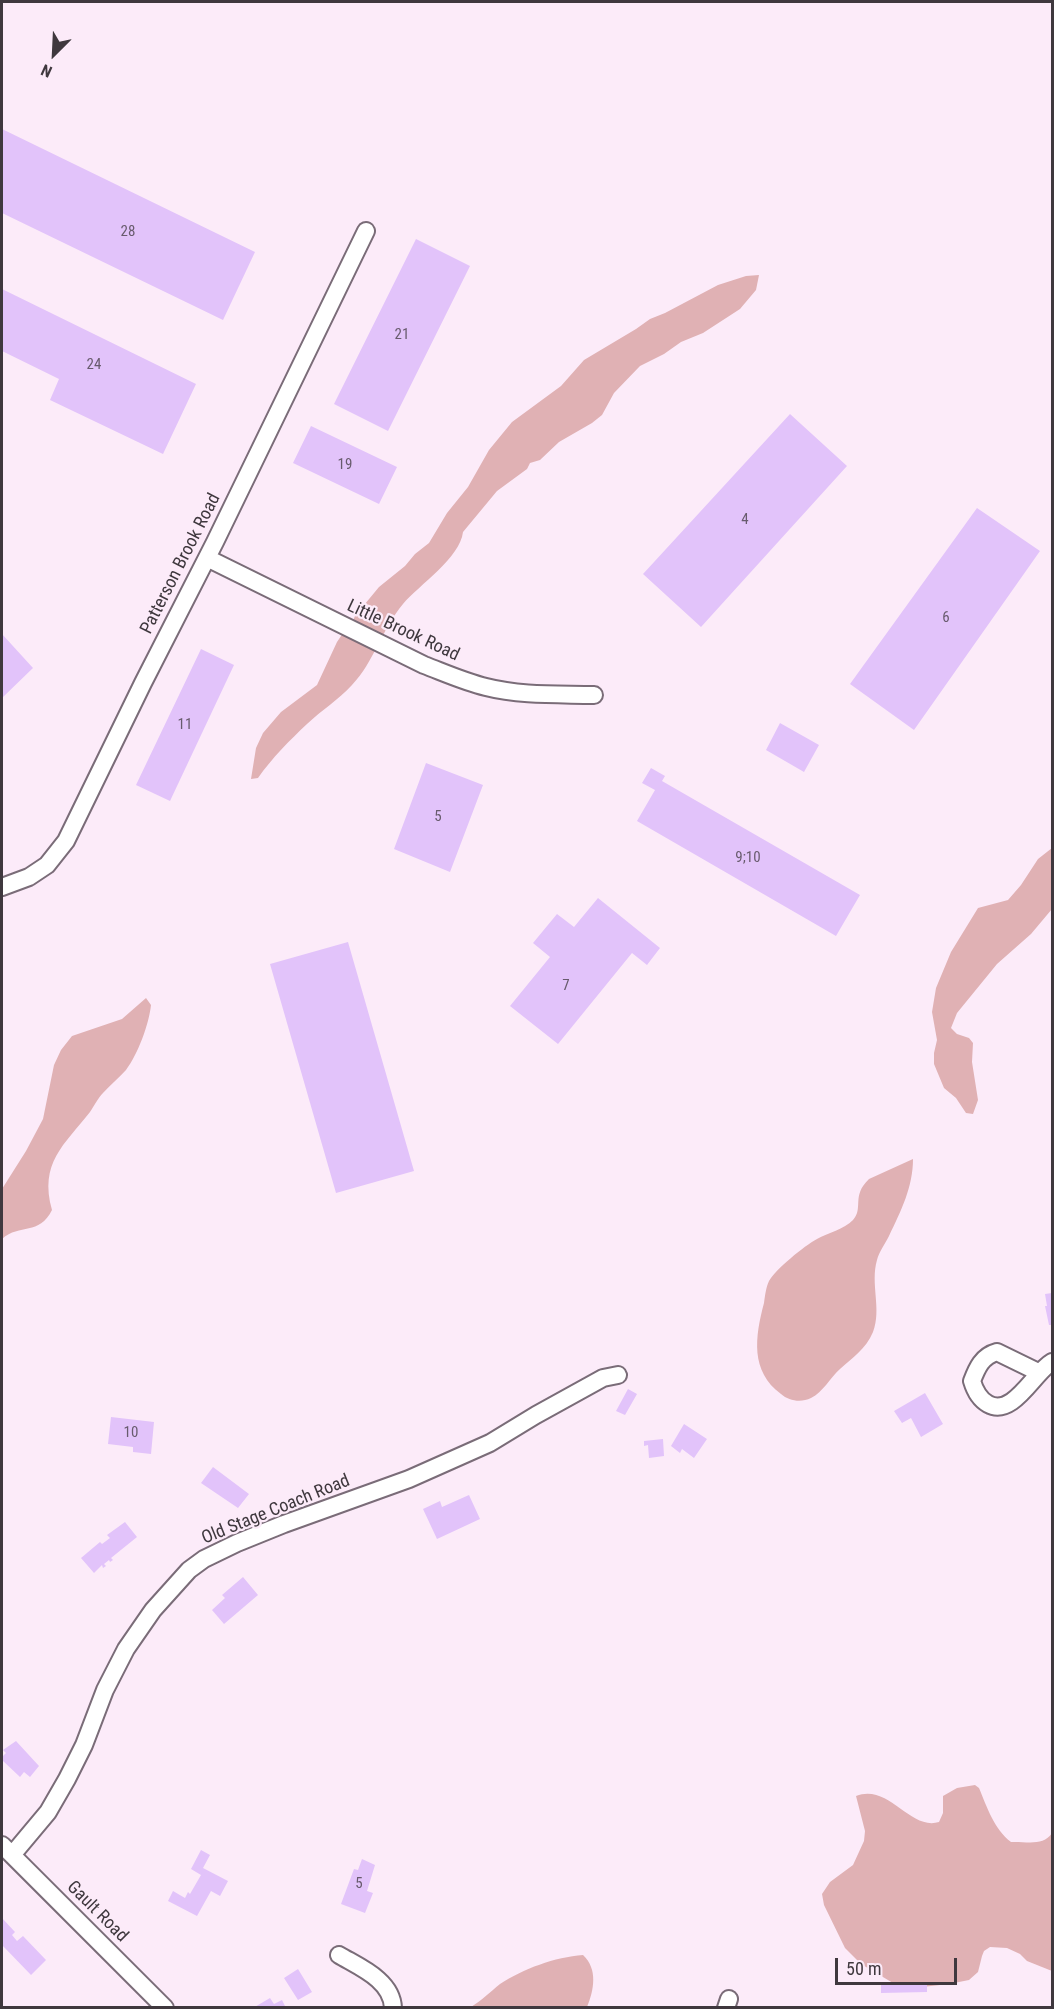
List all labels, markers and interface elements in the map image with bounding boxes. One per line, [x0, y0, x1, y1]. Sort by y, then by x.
north arrow [24, 24, 84, 84]
text: N [38, 60, 55, 82]
house number: 28 [121, 223, 135, 241]
house number: 21 [395, 326, 409, 344]
house number: 24 [87, 356, 101, 374]
house number: 19 [338, 456, 352, 474]
street label: Patterson Brook Road [136, 490, 226, 638]
house number: 4 [741, 511, 749, 529]
street label: Little Brook Road [343, 596, 463, 666]
house number: 6 [942, 609, 950, 627]
house number: 11 [178, 716, 192, 734]
house number: 5 [434, 808, 442, 826]
house number: 9;10 [735, 849, 761, 867]
house number: 7 [562, 977, 570, 995]
house number: 10 [124, 1424, 138, 1442]
street label: Old Stage Coach Road [199, 1470, 353, 1550]
house number: 5 [355, 1875, 363, 1893]
street label: Gault Road [62, 1877, 132, 1947]
scale bar [838, 1946, 960, 1984]
text: 50 m [846, 1958, 881, 1979]

